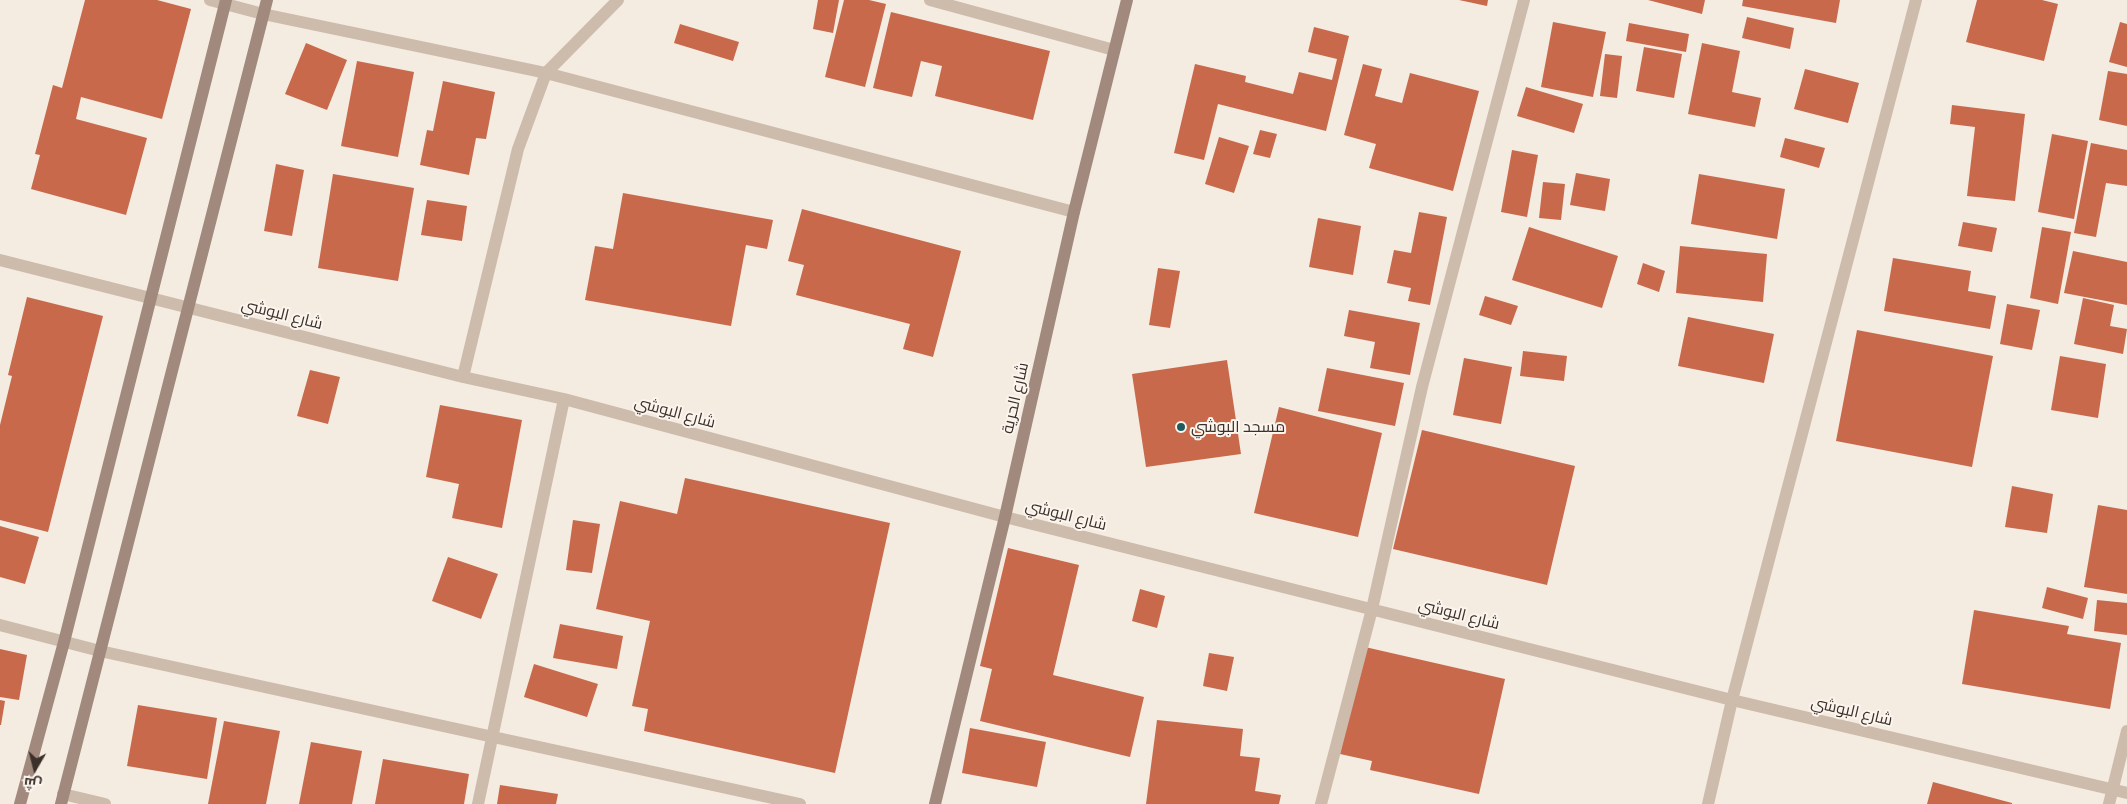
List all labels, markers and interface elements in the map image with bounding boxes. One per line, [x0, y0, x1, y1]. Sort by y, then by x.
street label: شارع البوشي [239, 295, 325, 333]
street label: شارع الحرية [997, 361, 1033, 435]
street label: شارع البوشي [632, 392, 718, 432]
place label: مسجد البوشي [1191, 417, 1285, 437]
marker: مسجد البوشي [1175, 421, 1187, 433]
street label: شارع البوشي [1023, 496, 1109, 534]
street label: شارع البوشي [1416, 595, 1502, 633]
street label: شارع البوشي [1809, 692, 1895, 730]
north arrow [10, 744, 60, 794]
text: ش [23, 775, 43, 794]

